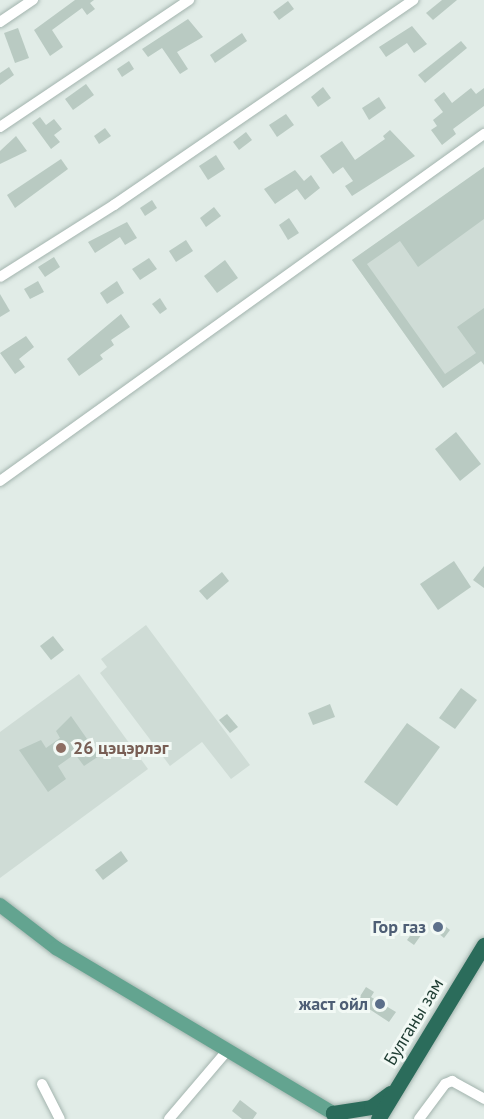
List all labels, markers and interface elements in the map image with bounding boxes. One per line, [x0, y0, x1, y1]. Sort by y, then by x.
place label: 26 цэцэрлэг [73, 737, 169, 759]
marker: 26 цэцэрлэг [54, 741, 68, 755]
place label: Гор газ [372, 916, 426, 938]
marker: Гор газ [431, 920, 445, 934]
street label: Булганы зам [380, 975, 448, 1069]
place label: жаст ойл [298, 993, 368, 1015]
marker: жаст ойл [373, 997, 387, 1011]

